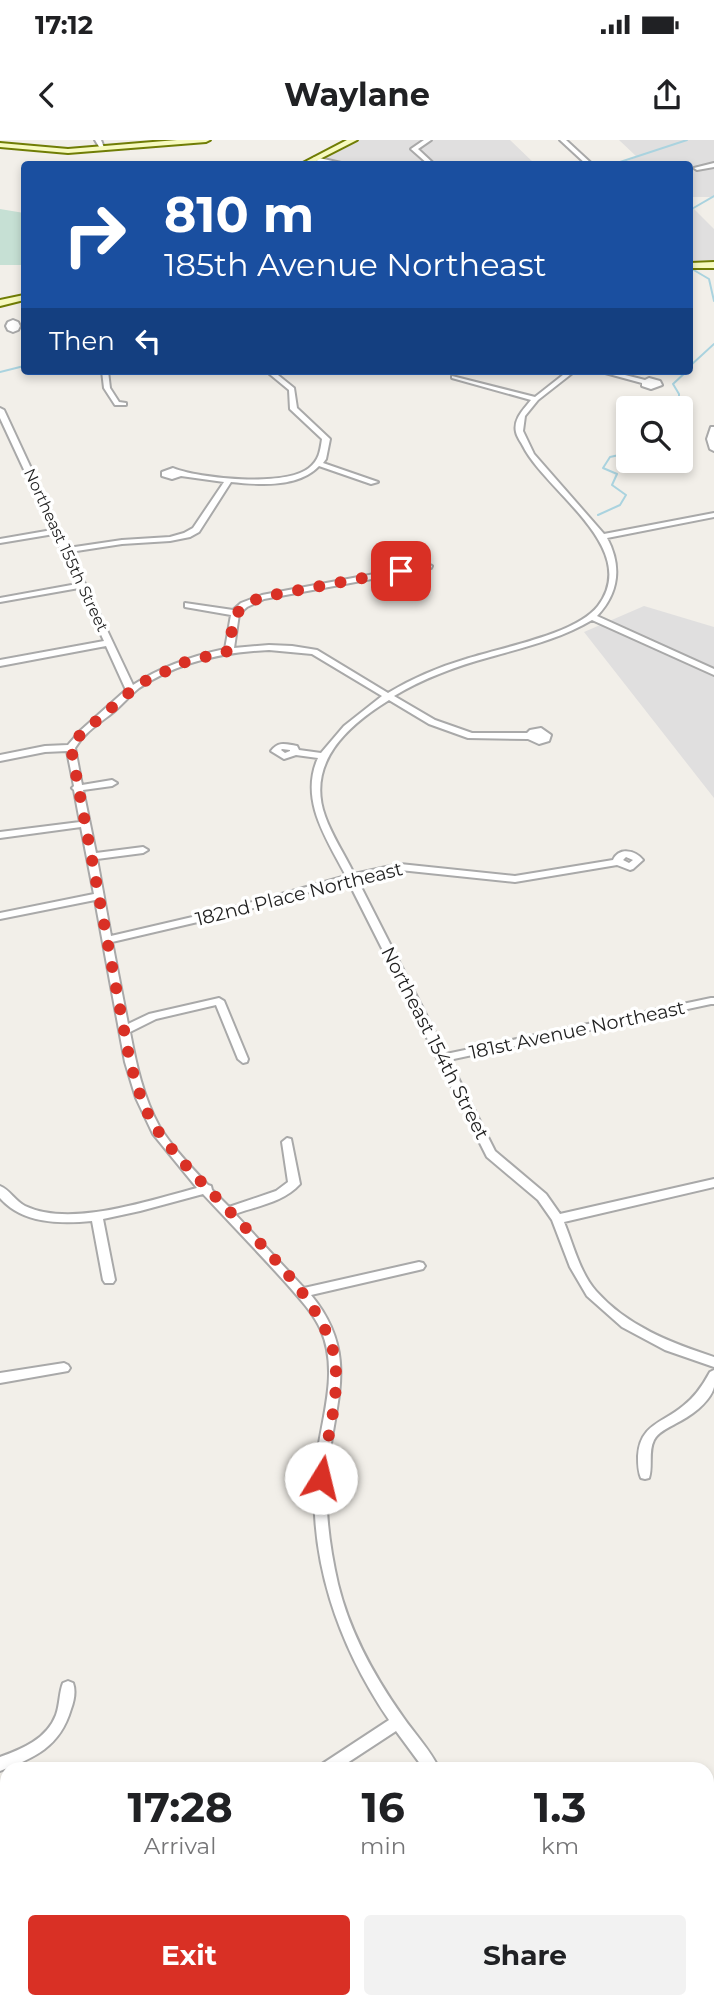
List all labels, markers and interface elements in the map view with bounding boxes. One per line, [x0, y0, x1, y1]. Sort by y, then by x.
text: 17:12 [35, 9, 93, 41]
text: Waylane [284, 75, 430, 114]
icon: back [28, 76, 66, 114]
icon: share [648, 76, 686, 114]
text: 810 m [164, 185, 314, 244]
icon: right [49, 189, 140, 280]
text: 185th Avenue Northeast [164, 245, 547, 284]
icon: left [129, 322, 167, 360]
text: Then [49, 325, 115, 357]
map controls [616, 396, 693, 473]
button: search [616, 396, 693, 473]
street label: Northeast 155th Street [20, 465, 112, 635]
pin [371, 541, 431, 601]
icon: arrive [382, 552, 420, 590]
street label: 182nd Place Northeast [193, 857, 405, 931]
street label: Northeast 154th Street [376, 943, 494, 1144]
street label: 181st Avenue Northeast [467, 996, 687, 1064]
position arrow [284, 1441, 358, 1515]
text: 17:28 [127, 1781, 233, 1833]
text: 16 [362, 1781, 405, 1833]
text: 1.3 [534, 1781, 586, 1833]
text: Arrival [144, 1832, 216, 1860]
text: min [360, 1832, 406, 1860]
text: km [541, 1832, 579, 1860]
button: Exit [28, 1915, 350, 1995]
button: Share [364, 1915, 686, 1995]

